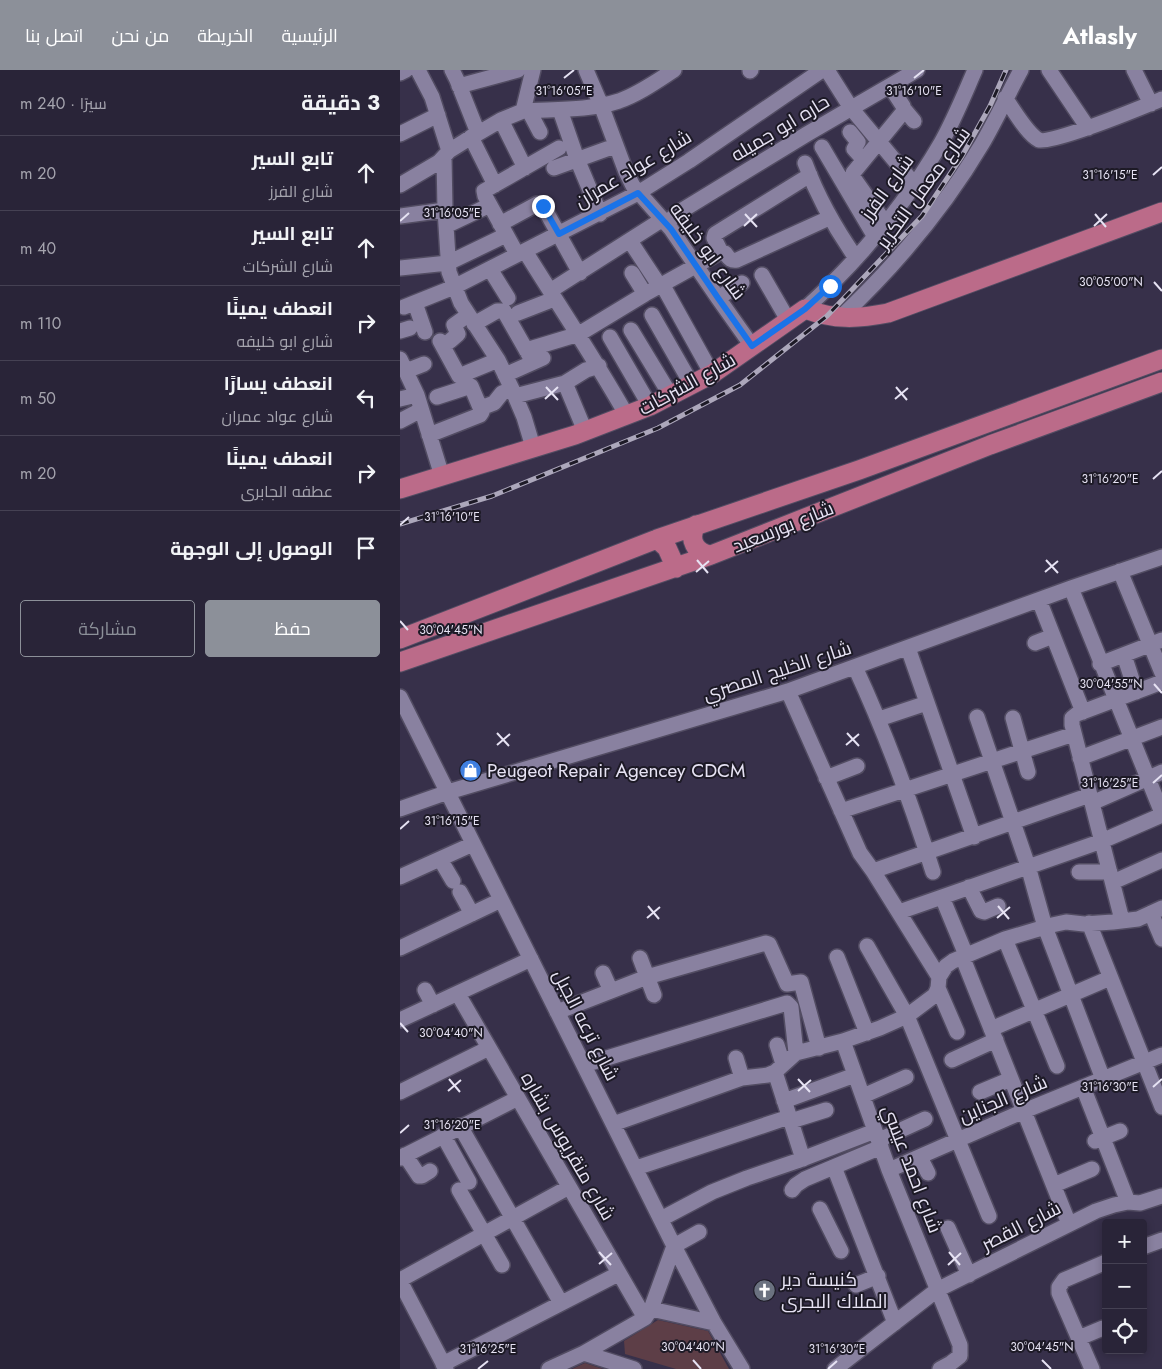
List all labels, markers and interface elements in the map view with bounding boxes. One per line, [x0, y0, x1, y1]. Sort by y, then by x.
text: Atlasly [1062, 18, 1137, 53]
text: اتصل بنا [25, 23, 83, 49]
text: من نحن [111, 23, 169, 49]
text: الخريطة [197, 23, 253, 49]
text: الرئيسية [281, 23, 338, 49]
text: 31°16'05"E [535, 82, 593, 100]
text: 31°16'10"E [886, 82, 942, 100]
text: 3 دقيقة [301, 88, 380, 118]
street label: حاره ابو جميله [726, 88, 834, 168]
text: سيرًا · 240 m [20, 92, 107, 115]
street label: شارع معمل التكرير [869, 121, 977, 255]
street label: شارع عواد عمران [569, 123, 697, 215]
text: تابع السير [252, 145, 333, 172]
street label: شارع الفرز [853, 148, 920, 226]
icon: ahead [352, 159, 380, 187]
text: 20 m [20, 162, 56, 185]
text: 31°16'15"E [1082, 166, 1138, 184]
text: شارع الفرز [269, 180, 333, 203]
route end [532, 195, 555, 218]
street label: شارع ابو خليفه [663, 197, 753, 305]
text: 31°16'05"E [423, 204, 481, 222]
text: تابع السير [252, 220, 333, 247]
icon: ahead [352, 234, 380, 262]
text: 40 m [20, 237, 56, 260]
text: شارع الشركات [243, 255, 333, 278]
text: 30°05'00"N [1079, 273, 1143, 291]
route start [819, 275, 842, 298]
text: انعطف يمينًا [226, 295, 333, 322]
icon: right [352, 309, 380, 337]
text: 110 m [20, 312, 61, 335]
text: شارع ابو خليفه [237, 330, 333, 353]
street label: شارع الشركات [634, 346, 740, 422]
text: انعطف يسارًا [224, 370, 333, 397]
icon: left [352, 384, 380, 412]
text: 50 m [20, 387, 56, 410]
text: شارع عواد عمران [222, 405, 333, 428]
text: انعطف يمينًا [226, 445, 333, 472]
icon: right [352, 459, 380, 487]
text: 20 m [20, 462, 56, 485]
text: 31°16'20"E [1081, 470, 1139, 488]
text: عطفه الجابرى [241, 480, 333, 503]
street label: شارع بورسعيد [728, 494, 838, 560]
text: 31°16'10"E [424, 508, 480, 526]
icon: arrive [352, 534, 380, 562]
text: الوصول إلى الوجهة [170, 535, 333, 562]
button: مشاركة [20, 600, 195, 657]
button: حفظ [205, 600, 380, 657]
text: 30°04'45"N [419, 621, 483, 639]
street label: شارع الخليج المصري [699, 634, 855, 709]
text: 30°04'55"N [1079, 675, 1143, 693]
place label: Peugeot Repair Agencey CDCM [487, 757, 746, 784]
shop icon: Peugeot Repair Agencey CDCM [459, 758, 483, 782]
text: 31°16'25"E [1082, 774, 1138, 792]
text: 31°16'15"E [424, 812, 480, 830]
street label: شارع ترعه الجبل [546, 965, 626, 1085]
text: 30°04'40"N [419, 1024, 483, 1042]
street label: شارع منقريوس بشاره [514, 1067, 622, 1225]
street label: شارع الجناين [955, 1068, 1051, 1130]
text: 31°16'30"E [1082, 1078, 1138, 1096]
street label: شارع احمد عيسي [874, 1101, 949, 1237]
text: 31°16'20"E [423, 1116, 481, 1134]
street label: شارع القصر [976, 1194, 1066, 1258]
map controls [1102, 1219, 1147, 1354]
button: + [1102, 1219, 1147, 1264]
button: − [1102, 1264, 1147, 1309]
place label: كنيسة دير الملاك البحرى [780, 1266, 888, 1315]
church icon: كنيسة دير الملاك البحرى [753, 1278, 777, 1302]
button: locate [1102, 1309, 1147, 1354]
text: 30°04'40"N [661, 1338, 725, 1356]
text: 30°04'45"N [1010, 1338, 1074, 1356]
text: 31°16'25"E [460, 1340, 516, 1358]
text: 31°16'30"E [809, 1340, 865, 1358]

